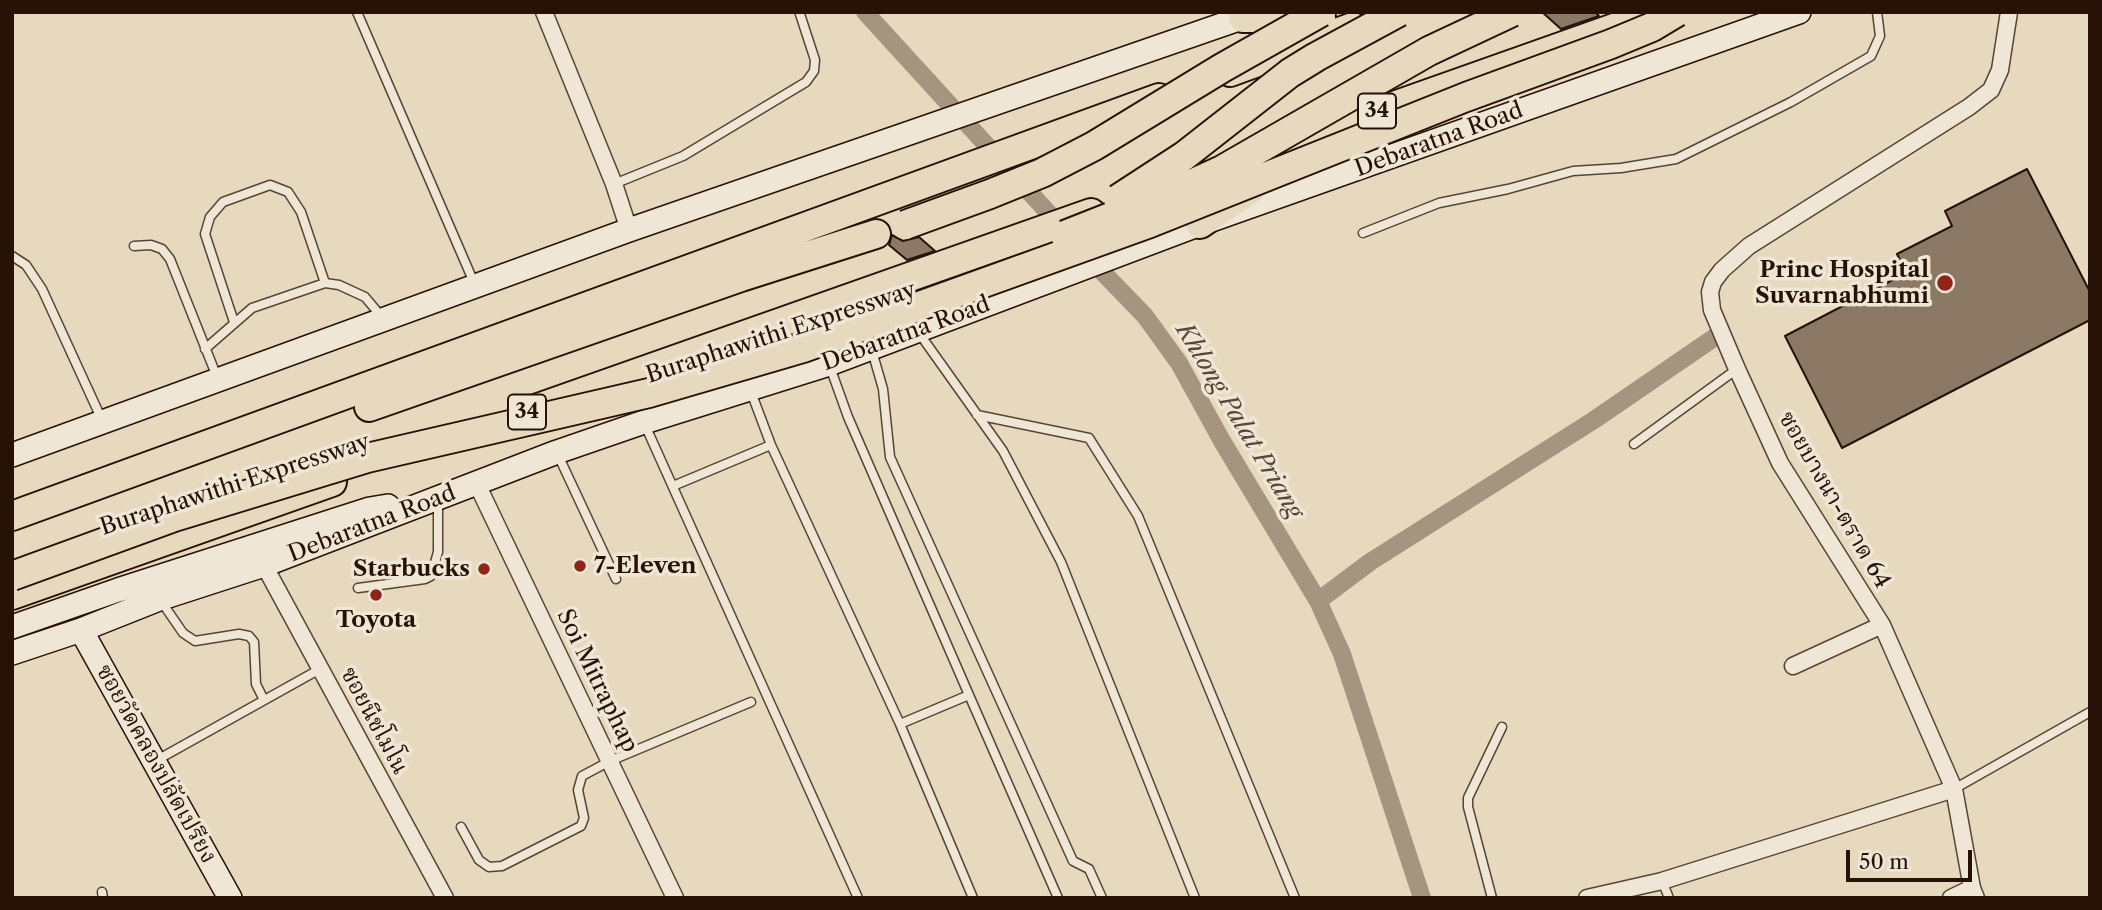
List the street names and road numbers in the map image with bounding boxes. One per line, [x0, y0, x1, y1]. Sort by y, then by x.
road number: 34 [1358, 94, 1396, 128]
street label: Debaratna Road [1351, 97, 1527, 183]
street label: Buraphawithi Expressway [643, 276, 919, 390]
street label: Debaratna Road [818, 291, 994, 377]
road number: 34 [508, 394, 546, 430]
street label: ซอยบางนา-ตราด 64 [1772, 407, 1896, 593]
street label: Buraphawithi Expressway [97, 428, 373, 542]
street label: Debaratna Road [284, 479, 460, 569]
street label: Soi Mitraphap [550, 605, 644, 757]
street label: ซอยวัดคลองปลัดเปรียง [90, 660, 222, 868]
street label: ซอยนีชโมโน [334, 663, 414, 779]

